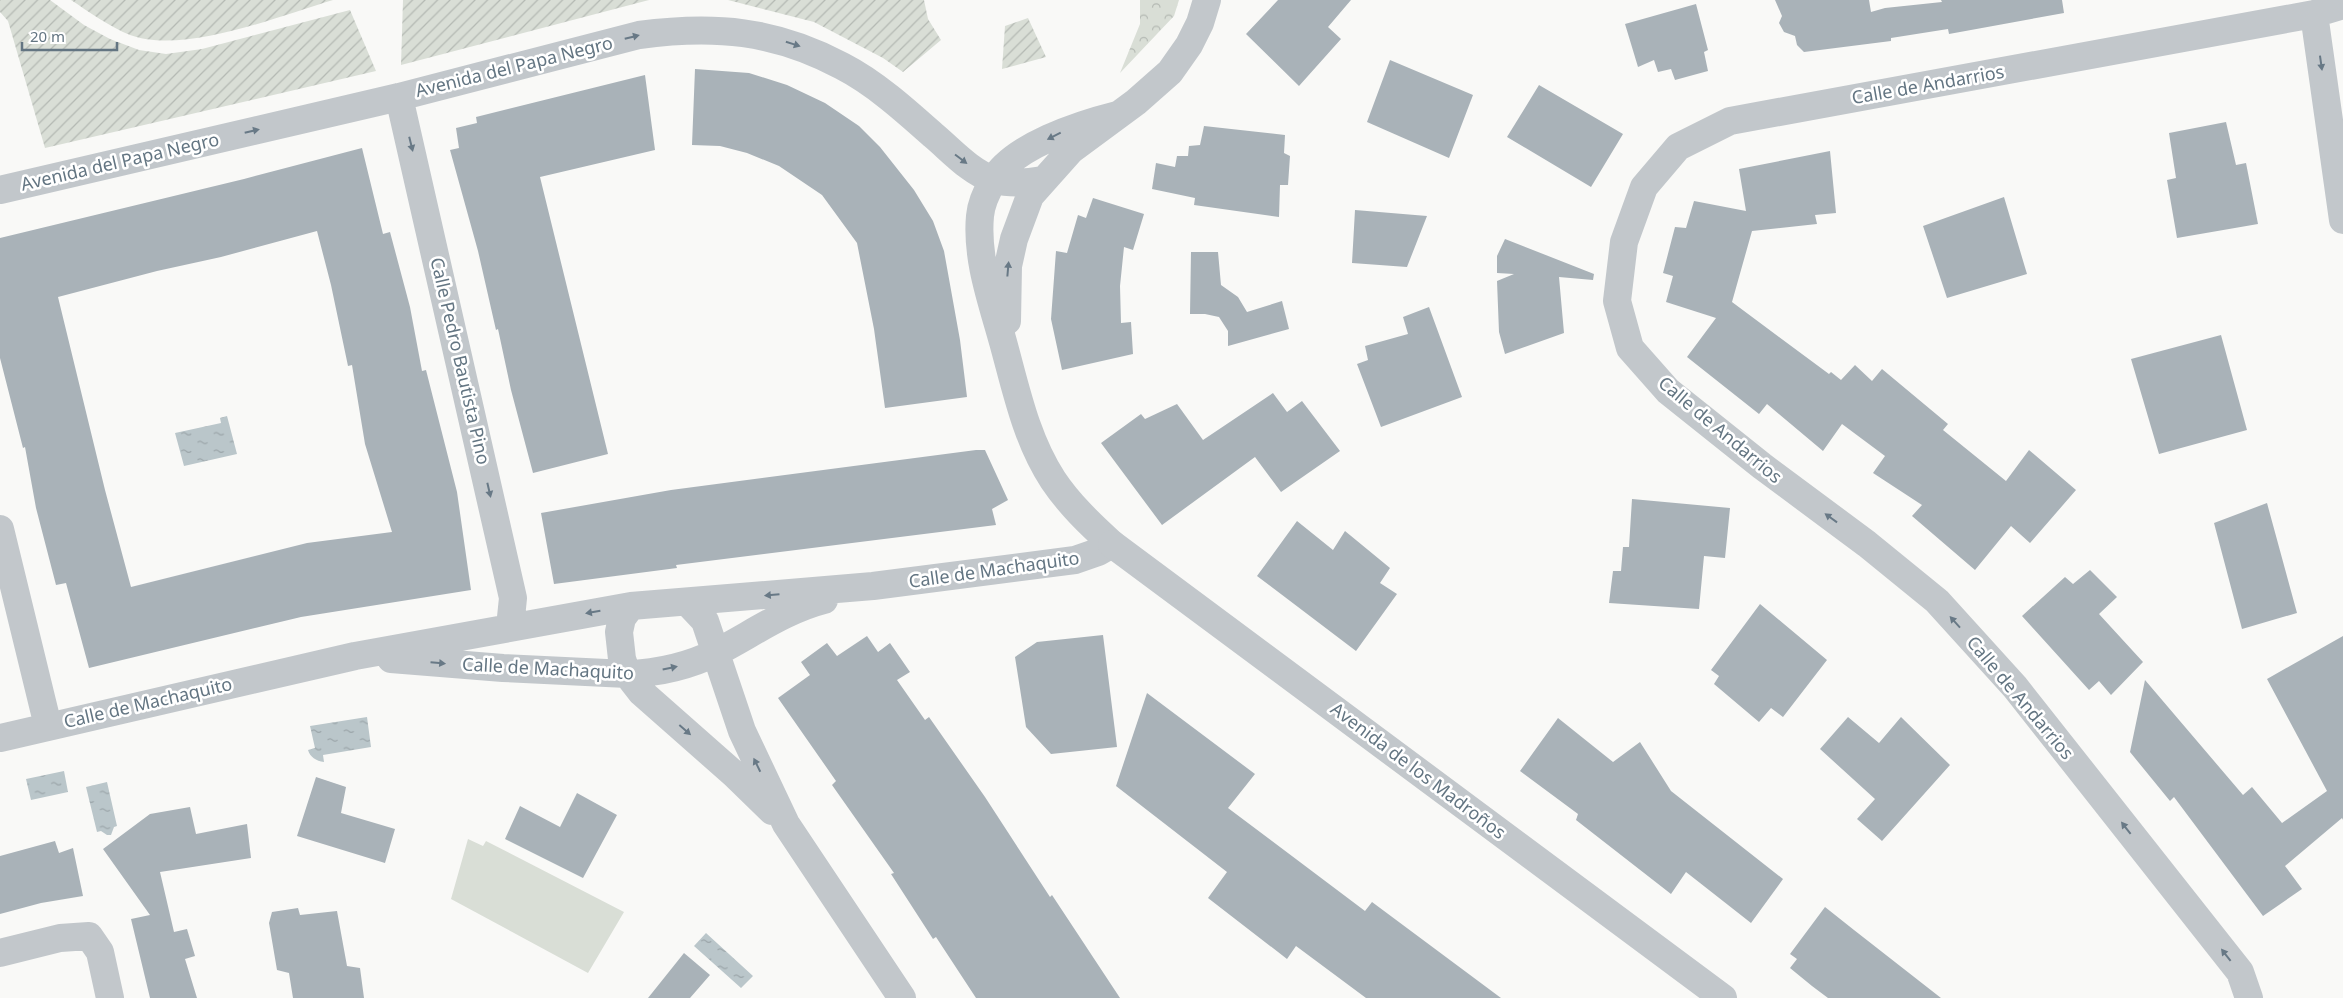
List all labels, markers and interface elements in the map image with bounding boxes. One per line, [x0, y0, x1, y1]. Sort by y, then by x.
scale bar [22, 20, 118, 52]
text: 20 m [30, 26, 65, 46]
street label: Avenida del Papa Negro [413, 30, 615, 102]
one-way arrow [625, 33, 640, 41]
one-way arrow [785, 41, 800, 49]
one-way arrow [2317, 55, 2325, 71]
street label: Calle de Andarrios [1850, 59, 2006, 109]
street label: Avenida del Papa Negro [18, 127, 221, 196]
one-way arrow [244, 127, 260, 135]
one-way arrow [1047, 132, 1062, 140]
one-way arrow [407, 137, 415, 152]
one-way arrow [954, 154, 968, 164]
street label: Calle Pedro Bautista Pino [425, 255, 496, 467]
one-way arrow [1005, 261, 1013, 277]
street label: Calle de Andarrios [1654, 370, 1787, 488]
one-way arrow [485, 483, 493, 498]
one-way arrow [1825, 512, 1838, 523]
street label: Calle de Machaquito [907, 545, 1081, 593]
one-way arrow [764, 591, 780, 599]
one-way arrow [585, 609, 601, 617]
one-way arrow [1950, 615, 1961, 628]
street label: Calle de Andarrios [1962, 631, 2080, 764]
street label: Calle de Machaquito [462, 652, 635, 684]
one-way arrow [431, 659, 447, 667]
one-way arrow [662, 664, 678, 672]
street label: Calle de Machaquito [61, 671, 234, 733]
street label: Avenida de los Madroños [1326, 696, 1511, 844]
one-way arrow [679, 724, 691, 735]
one-way arrow [753, 758, 761, 772]
one-way arrow [2120, 822, 2131, 835]
one-way arrow [2221, 949, 2232, 962]

